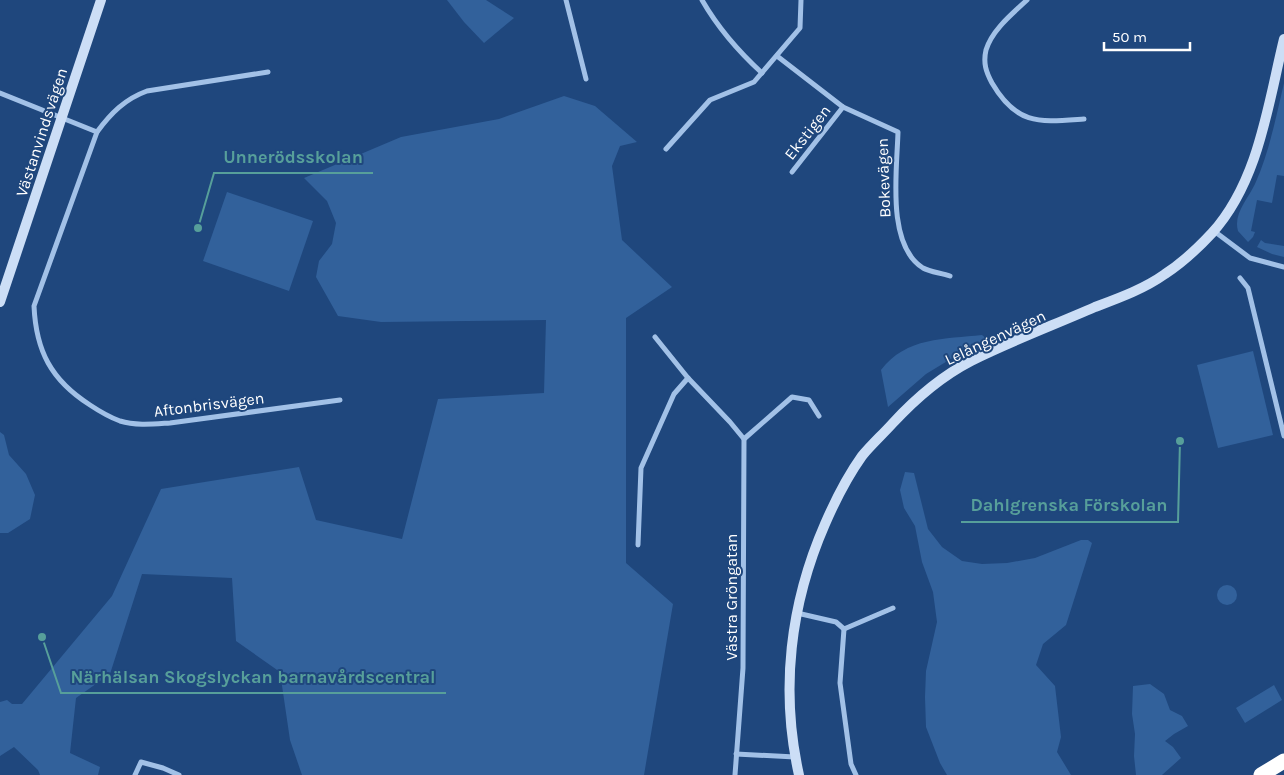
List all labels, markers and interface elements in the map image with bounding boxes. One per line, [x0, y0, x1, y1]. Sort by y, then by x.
scale bar [1104, 20, 1190, 52]
text: 50 m [1112, 28, 1147, 46]
street label: Västanvindsvägen [12, 65, 71, 199]
street label: Ekstigen [780, 101, 835, 163]
street label: Bokevägen [873, 138, 894, 218]
callout: Unnerödsskolan [214, 140, 373, 173]
text: Unnerödsskolan [223, 146, 363, 168]
street label: Lelångenvägen [942, 306, 1049, 369]
street label: Aftonbrisvägen [153, 388, 265, 421]
callout: Dahlgrenska Förskolan [961, 489, 1178, 522]
text: Dahlgrenska Förskolan [970, 494, 1168, 516]
street label: Västra Gröngatan [722, 534, 741, 660]
callout: Närhälsan Skogslyckan barnavårdscentral [61, 660, 446, 693]
text: Närhälsan Skogslyckan barnavårdscentral [70, 666, 436, 688]

